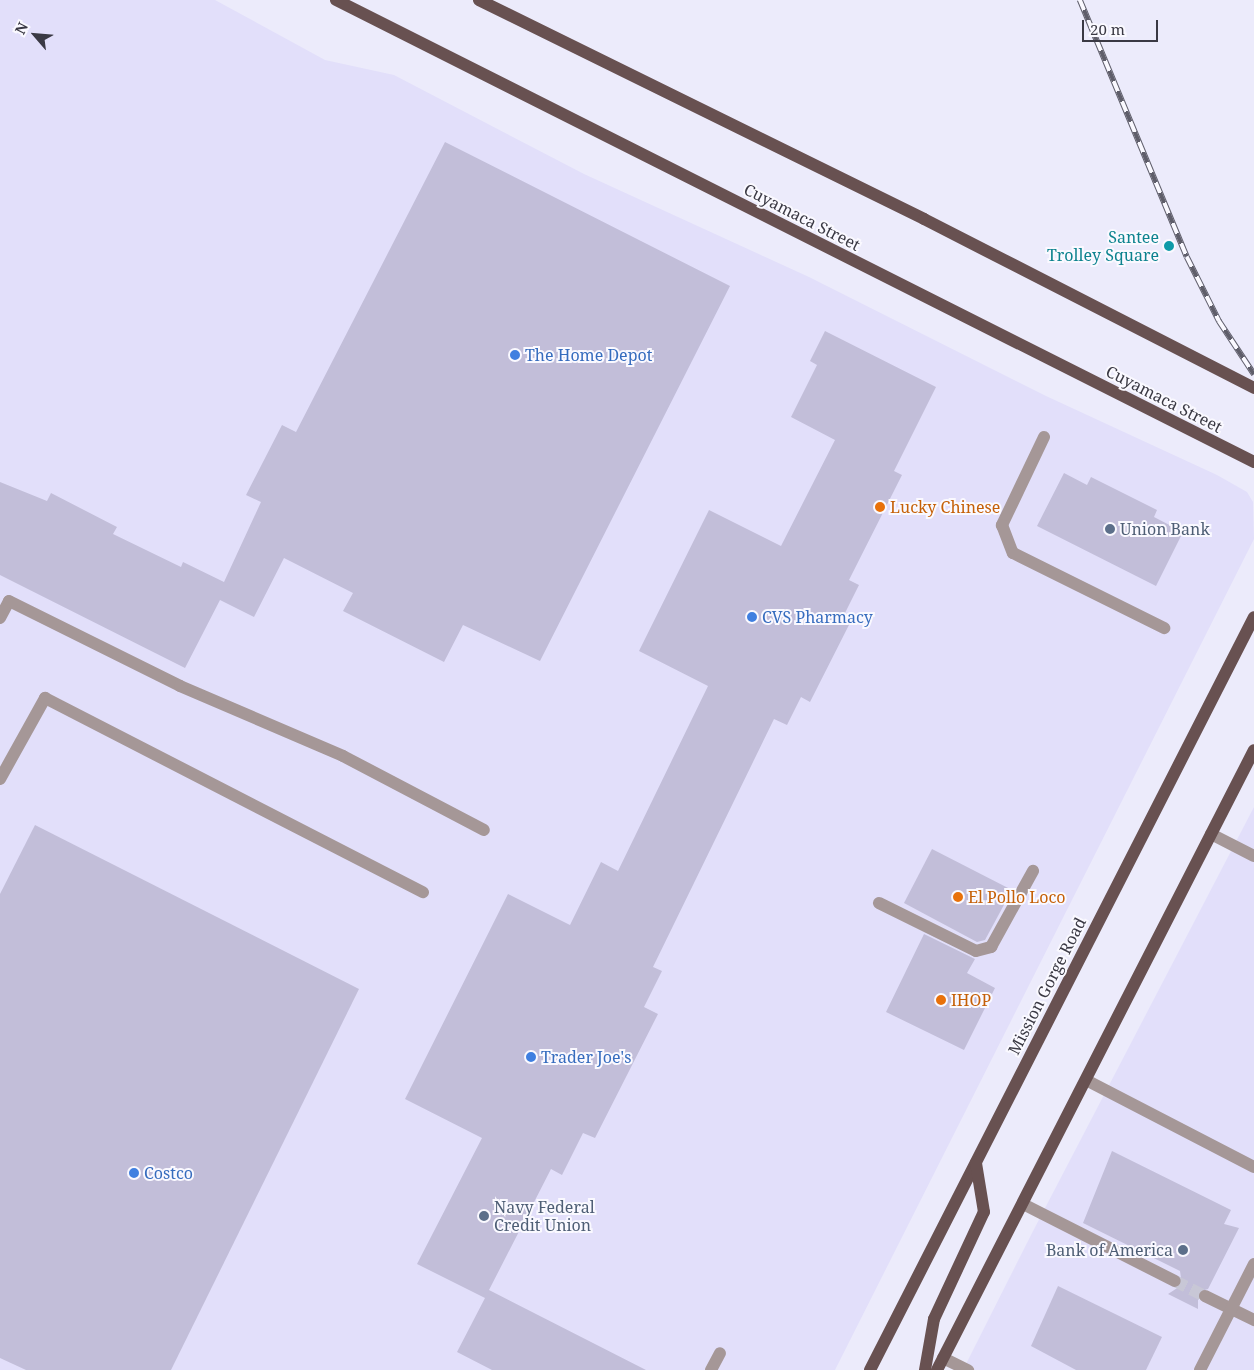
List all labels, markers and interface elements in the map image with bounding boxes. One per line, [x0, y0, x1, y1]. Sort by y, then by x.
north arrow [10, 10, 60, 60]
scale bar [1084, 10, 1160, 42]
text: N [10, 19, 32, 37]
text: 20 m [1090, 19, 1125, 39]
street label: Cuyamaca Street [741, 179, 863, 255]
place label: Santee Trolley Square [1047, 227, 1159, 265]
marker: Santee Trolley Square [1163, 240, 1175, 252]
place label: The Home Depot [525, 345, 652, 365]
marker: The Home Depot [509, 349, 521, 361]
street label: Cuyamaca Street [1103, 361, 1225, 437]
place label: Lucky Chinese [890, 497, 1000, 517]
marker: Lucky Chinese [874, 501, 886, 513]
place label: Union Bank [1120, 519, 1210, 539]
marker: Union Bank [1104, 523, 1116, 535]
place label: CVS Pharmacy [762, 607, 873, 627]
marker: CVS Pharmacy [746, 611, 758, 623]
place label: El Pollo Loco [968, 887, 1066, 907]
marker: El Pollo Loco [952, 891, 964, 903]
street label: Mission Gorge Road [1004, 914, 1090, 1058]
place label: IHOP [951, 990, 991, 1010]
marker: IHOP [935, 994, 947, 1006]
place label: Trader Joe's [541, 1047, 631, 1067]
marker: Trader Joe's [525, 1051, 537, 1063]
place label: Costco [144, 1163, 193, 1183]
marker: Costco [128, 1167, 140, 1179]
place label: Navy Federal Credit Union [494, 1197, 595, 1235]
marker: Navy Federal Credit Union [478, 1210, 490, 1222]
place label: Bank of America [1046, 1240, 1173, 1260]
marker: Bank of America [1177, 1244, 1189, 1256]

